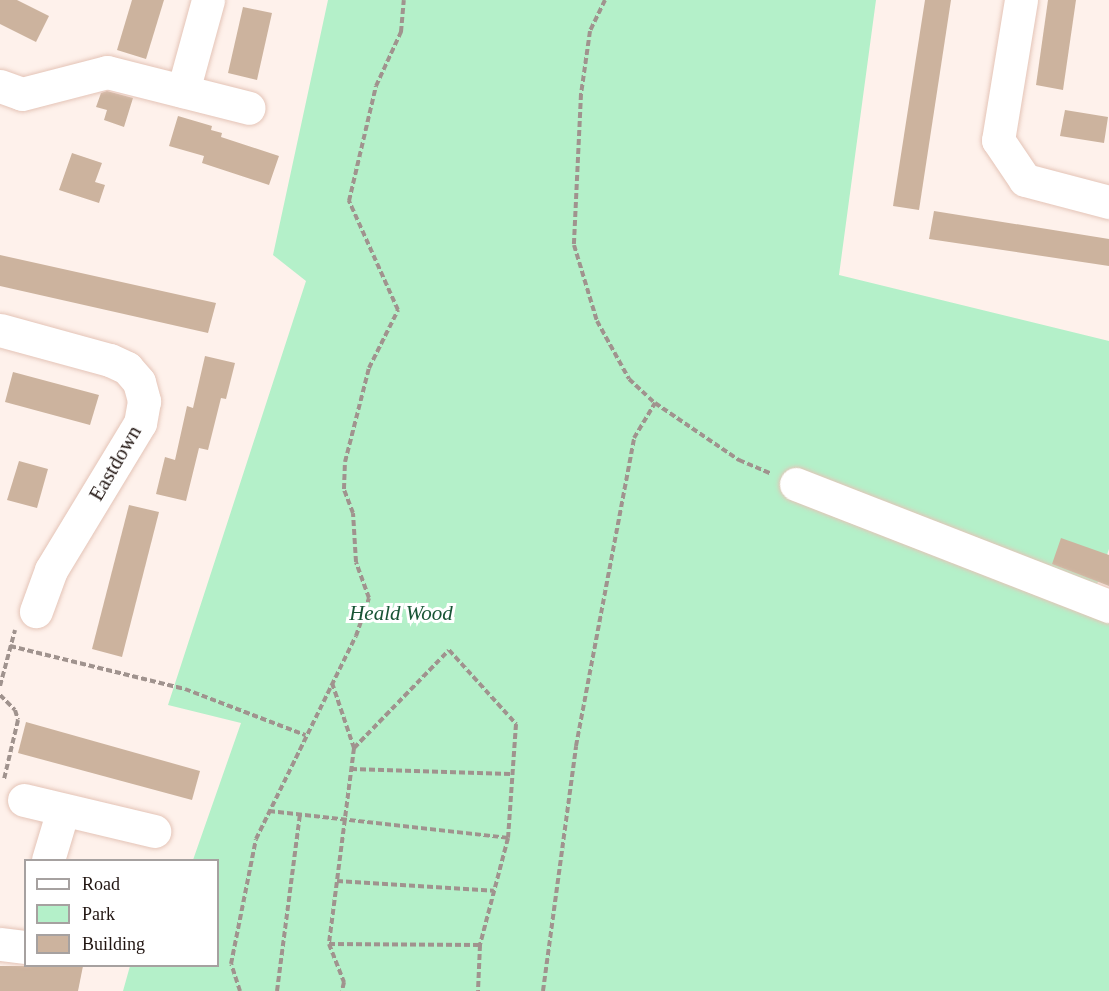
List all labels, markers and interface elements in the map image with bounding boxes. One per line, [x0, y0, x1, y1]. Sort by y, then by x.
street label: Eastdown [83, 421, 147, 505]
park label: Heald Wood [349, 600, 453, 626]
legend [24, 859, 219, 967]
text: Road [82, 874, 120, 894]
text: Park [82, 904, 115, 924]
text: Building [82, 934, 145, 954]

